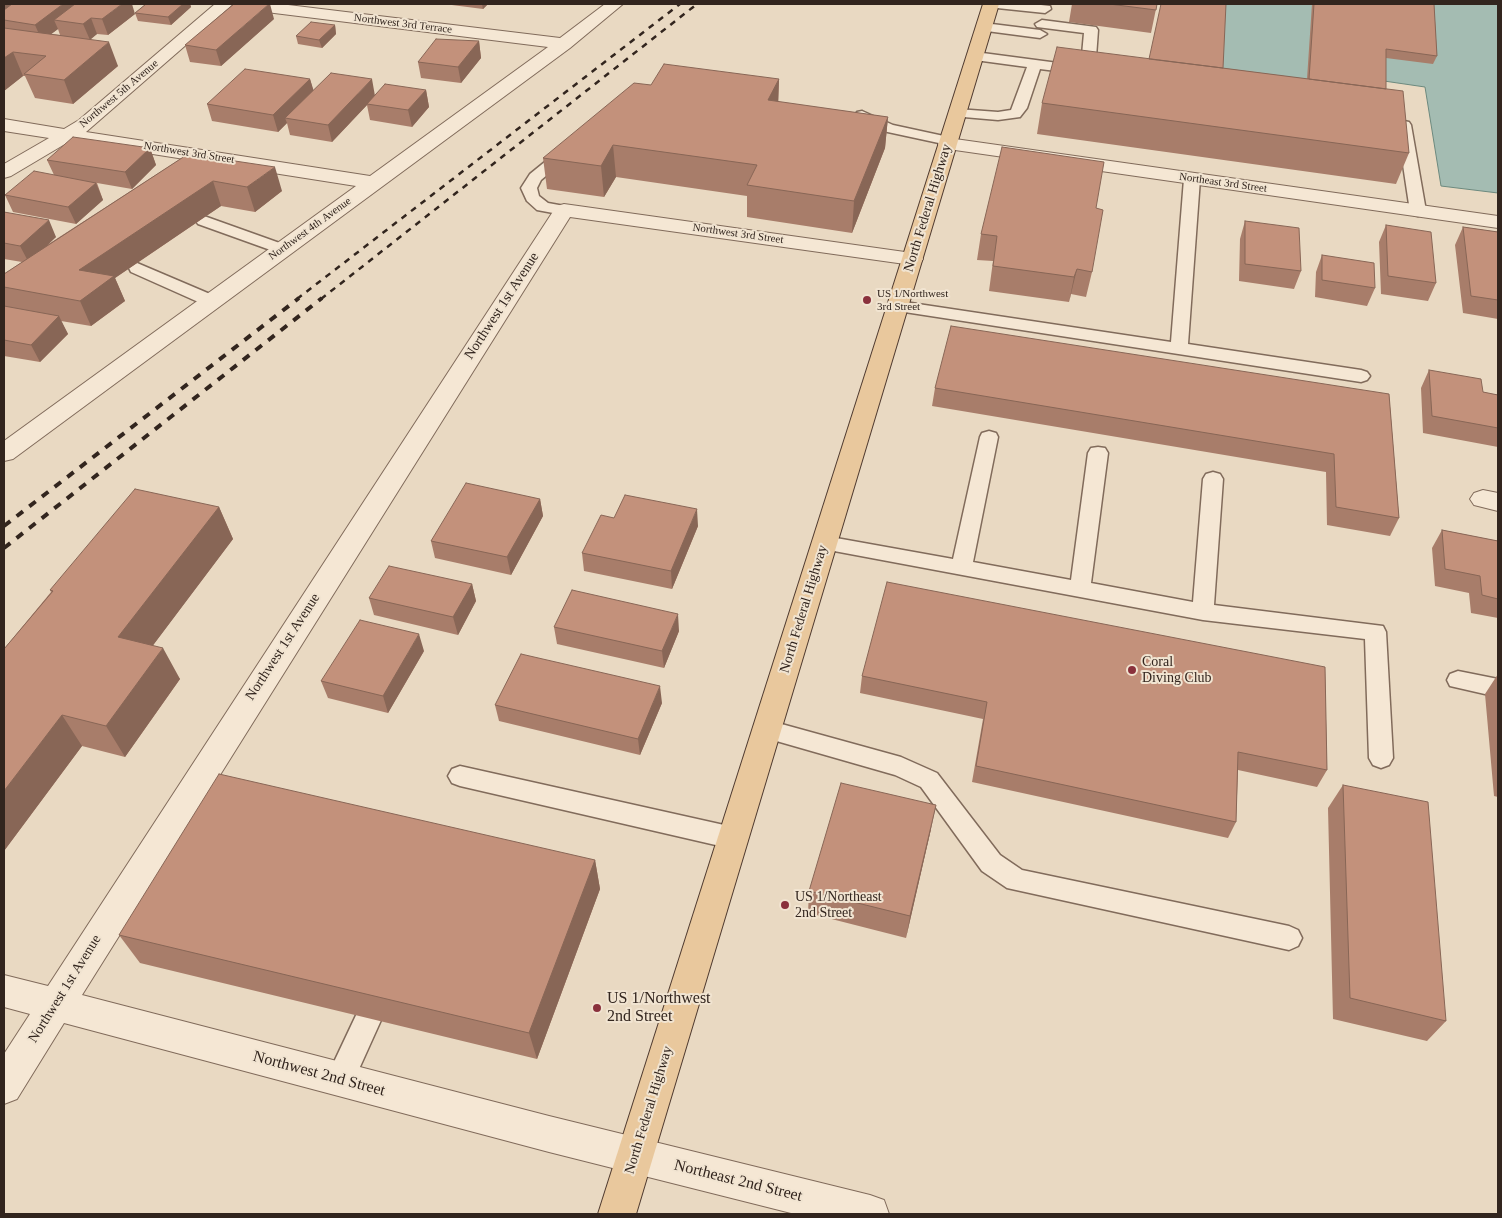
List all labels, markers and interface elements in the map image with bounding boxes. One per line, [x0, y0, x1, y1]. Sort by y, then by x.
street label: Northwest 3rd Terrace [353, 11, 453, 37]
street label: Northwest 5th Avenue [77, 57, 161, 131]
street label: Northwest 3rd Street [143, 139, 235, 167]
street label: North Federal Highway [901, 142, 955, 274]
street label: Northeast 3rd Street [1178, 170, 1268, 196]
street label: Northwest 4th Avenue [266, 195, 354, 263]
street label: Northwest 3rd Street [692, 221, 784, 247]
street label: Northwest 1st Avenue [461, 249, 543, 363]
place label: US 1/Northwest 3rd Street [877, 287, 948, 313]
marker: US 1/Northwest 3rd Street [861, 294, 873, 306]
street label: North Federal Highway [777, 543, 831, 675]
street label: Northwest 1st Avenue [242, 590, 324, 704]
place label: Coral Diving Club [1142, 654, 1212, 686]
marker: Coral Diving Club [1126, 664, 1138, 676]
place label: US 1/Northeast 2nd Street [795, 889, 882, 922]
marker: US 1/Northeast 2nd Street [779, 899, 791, 911]
street label: Northwest 1st Avenue [25, 932, 105, 1046]
place label: US 1/Northwest 2nd Street [607, 989, 711, 1027]
marker: US 1/Northwest 2nd Street [591, 1002, 603, 1014]
street label: North Federal Highway [622, 1044, 676, 1176]
street label: Northwest 2nd Street [251, 1047, 387, 1101]
street label: Northeast 2nd Street [672, 1156, 804, 1206]

